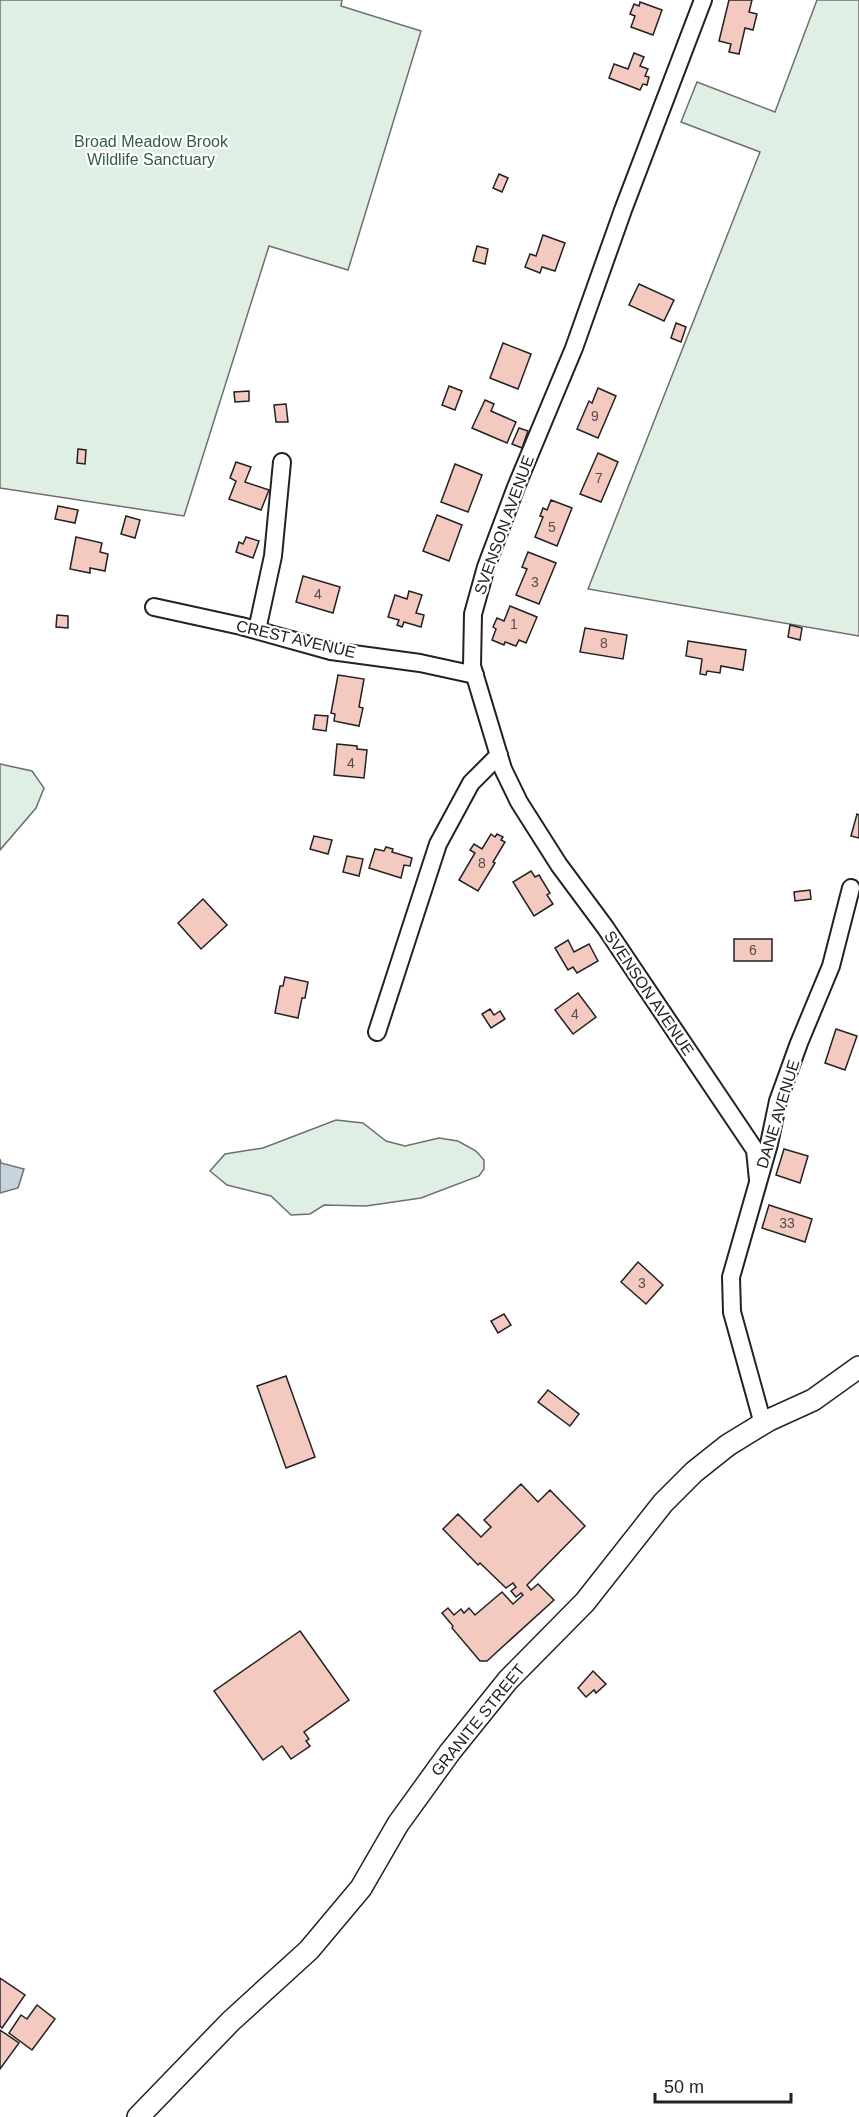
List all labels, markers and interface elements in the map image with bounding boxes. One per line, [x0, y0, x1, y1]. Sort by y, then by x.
park label: Broad Meadow Brook Wildlife Sanctuary [74, 133, 229, 168]
house number: 9 [591, 408, 599, 424]
street label: SVENSON AVENUE [471, 453, 537, 597]
house number: 7 [595, 470, 603, 486]
house number: 5 [548, 519, 556, 535]
house number: 3 [531, 574, 539, 590]
house number: 4 [314, 586, 322, 602]
house number: 1 [510, 616, 518, 632]
street label: CREST AVENUE [235, 617, 357, 661]
house number: 8 [600, 635, 608, 651]
house number: 4 [347, 755, 355, 771]
house number: 8 [478, 855, 486, 871]
street label: SVENSON AVENUE [601, 928, 697, 1058]
house number: 6 [749, 942, 757, 958]
house number: 4 [571, 1006, 579, 1022]
street label: DANE AVENUE [753, 1058, 803, 1170]
house number: 33 [779, 1215, 795, 1231]
house number: 3 [638, 1275, 646, 1291]
street label: GRANITE STREET [428, 1661, 528, 1779]
scale bar [655, 2066, 792, 2104]
text: 50 m [664, 2077, 704, 2097]

